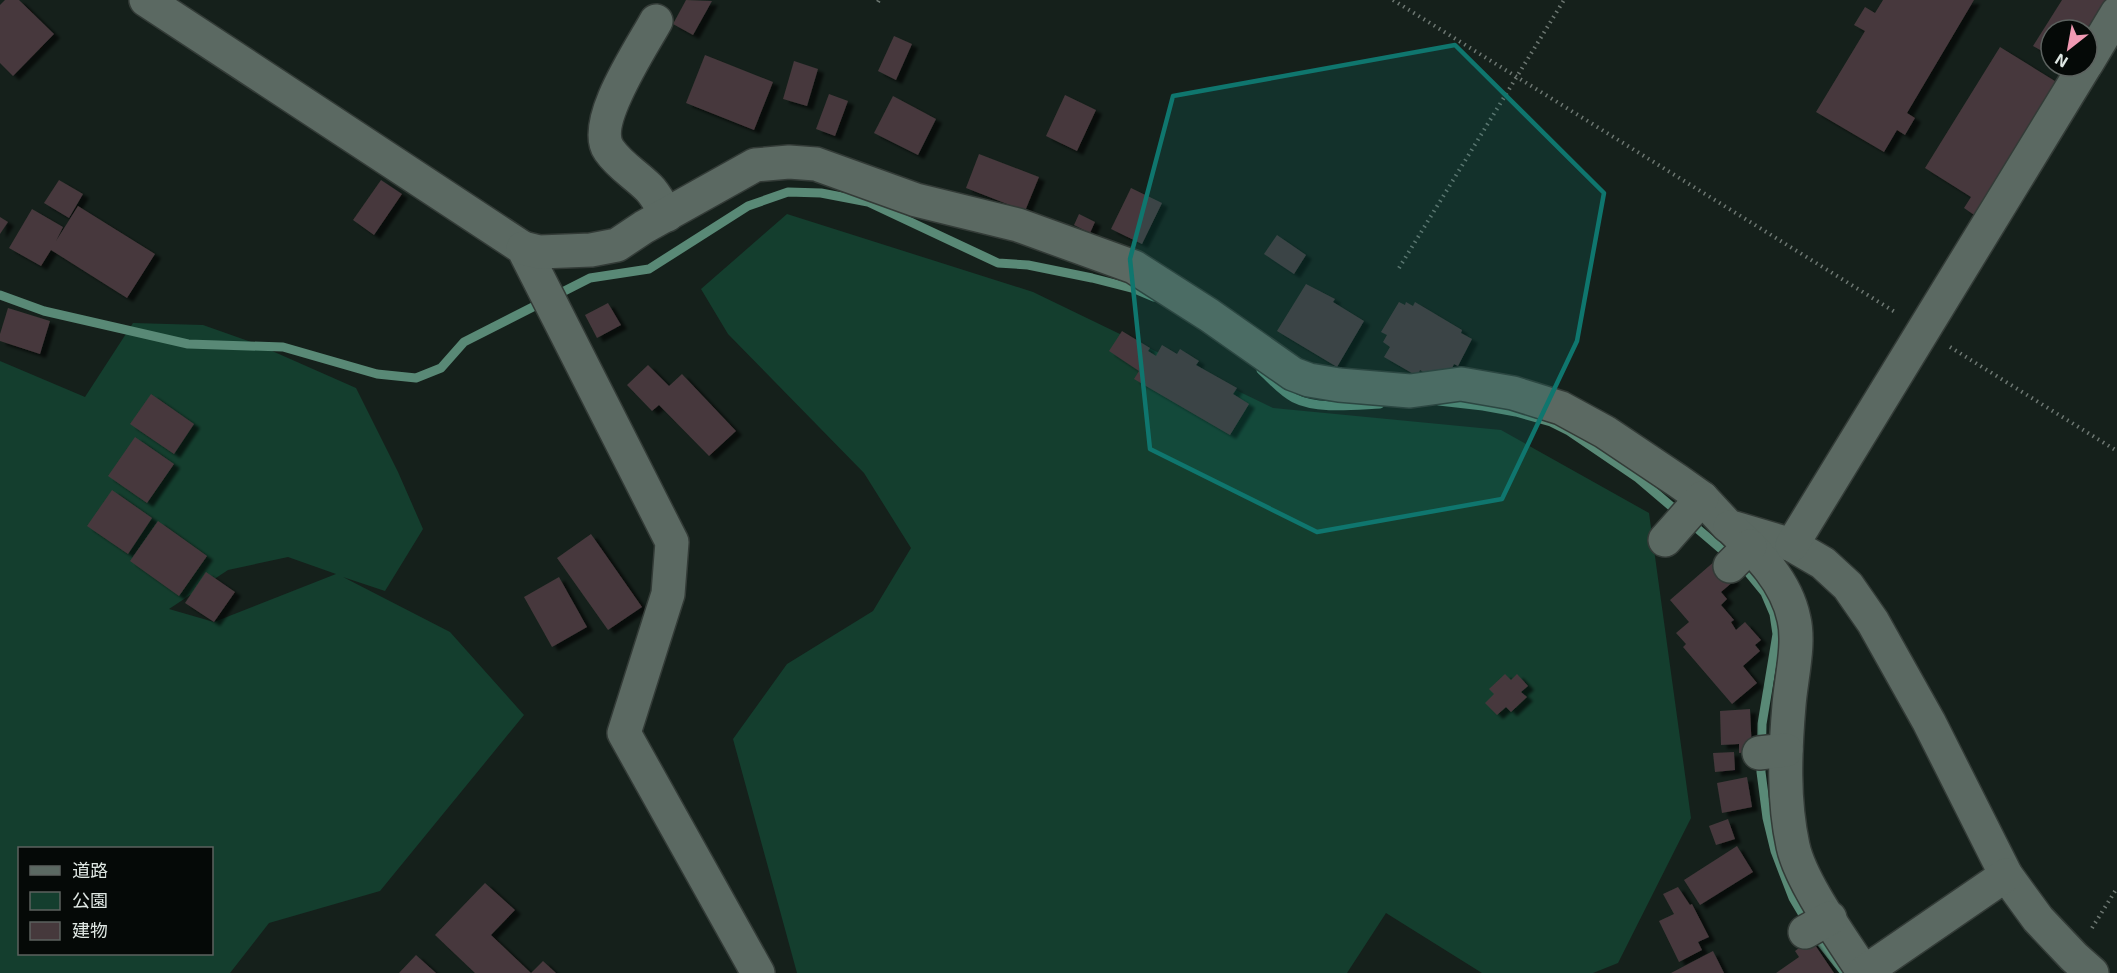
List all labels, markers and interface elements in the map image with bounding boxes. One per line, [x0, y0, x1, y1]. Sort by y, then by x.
north arrow [2039, 18, 2099, 78]
text: N [2051, 50, 2071, 72]
legend [18, 847, 213, 955]
text: 道路 [72, 859, 108, 881]
text: 公園 [72, 889, 108, 911]
text: 建物 [72, 919, 108, 941]

